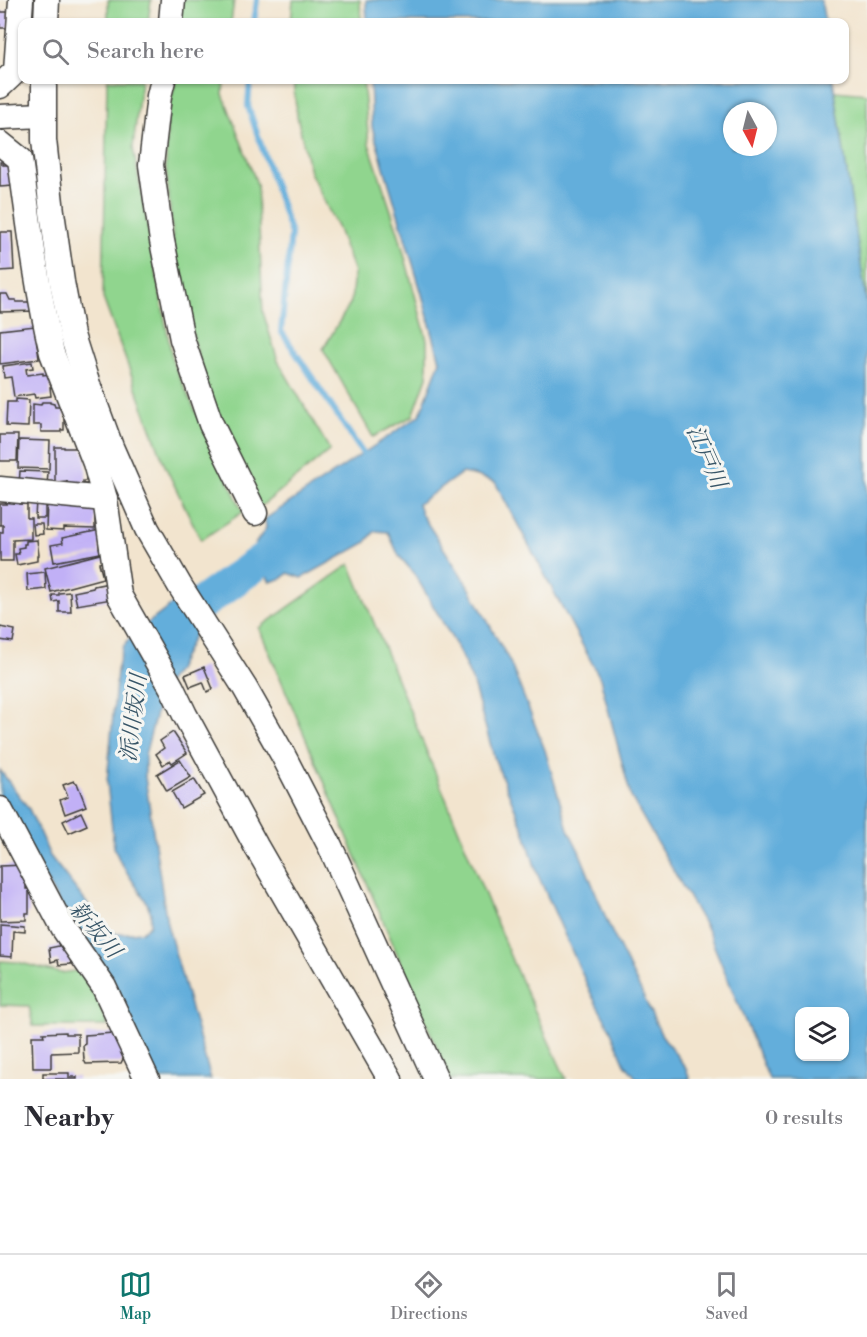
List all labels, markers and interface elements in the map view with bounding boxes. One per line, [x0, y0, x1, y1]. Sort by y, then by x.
search box [18, 18, 849, 84]
icon: search [39, 35, 72, 68]
text: Search here [87, 38, 204, 65]
north arrow [723, 102, 777, 156]
water label: 江戸川 [680, 421, 733, 494]
water label: 派川坂川 [115, 671, 153, 763]
water label: 新坂川 [63, 896, 128, 965]
map controls [795, 1007, 849, 1061]
button: layers [795, 1007, 849, 1061]
text: Nearby [24, 1102, 114, 1134]
text: 0 results [765, 1106, 843, 1131]
tab: Map [119, 1268, 152, 1324]
tab: Directions [390, 1268, 468, 1324]
tab: Saved [706, 1268, 748, 1324]

